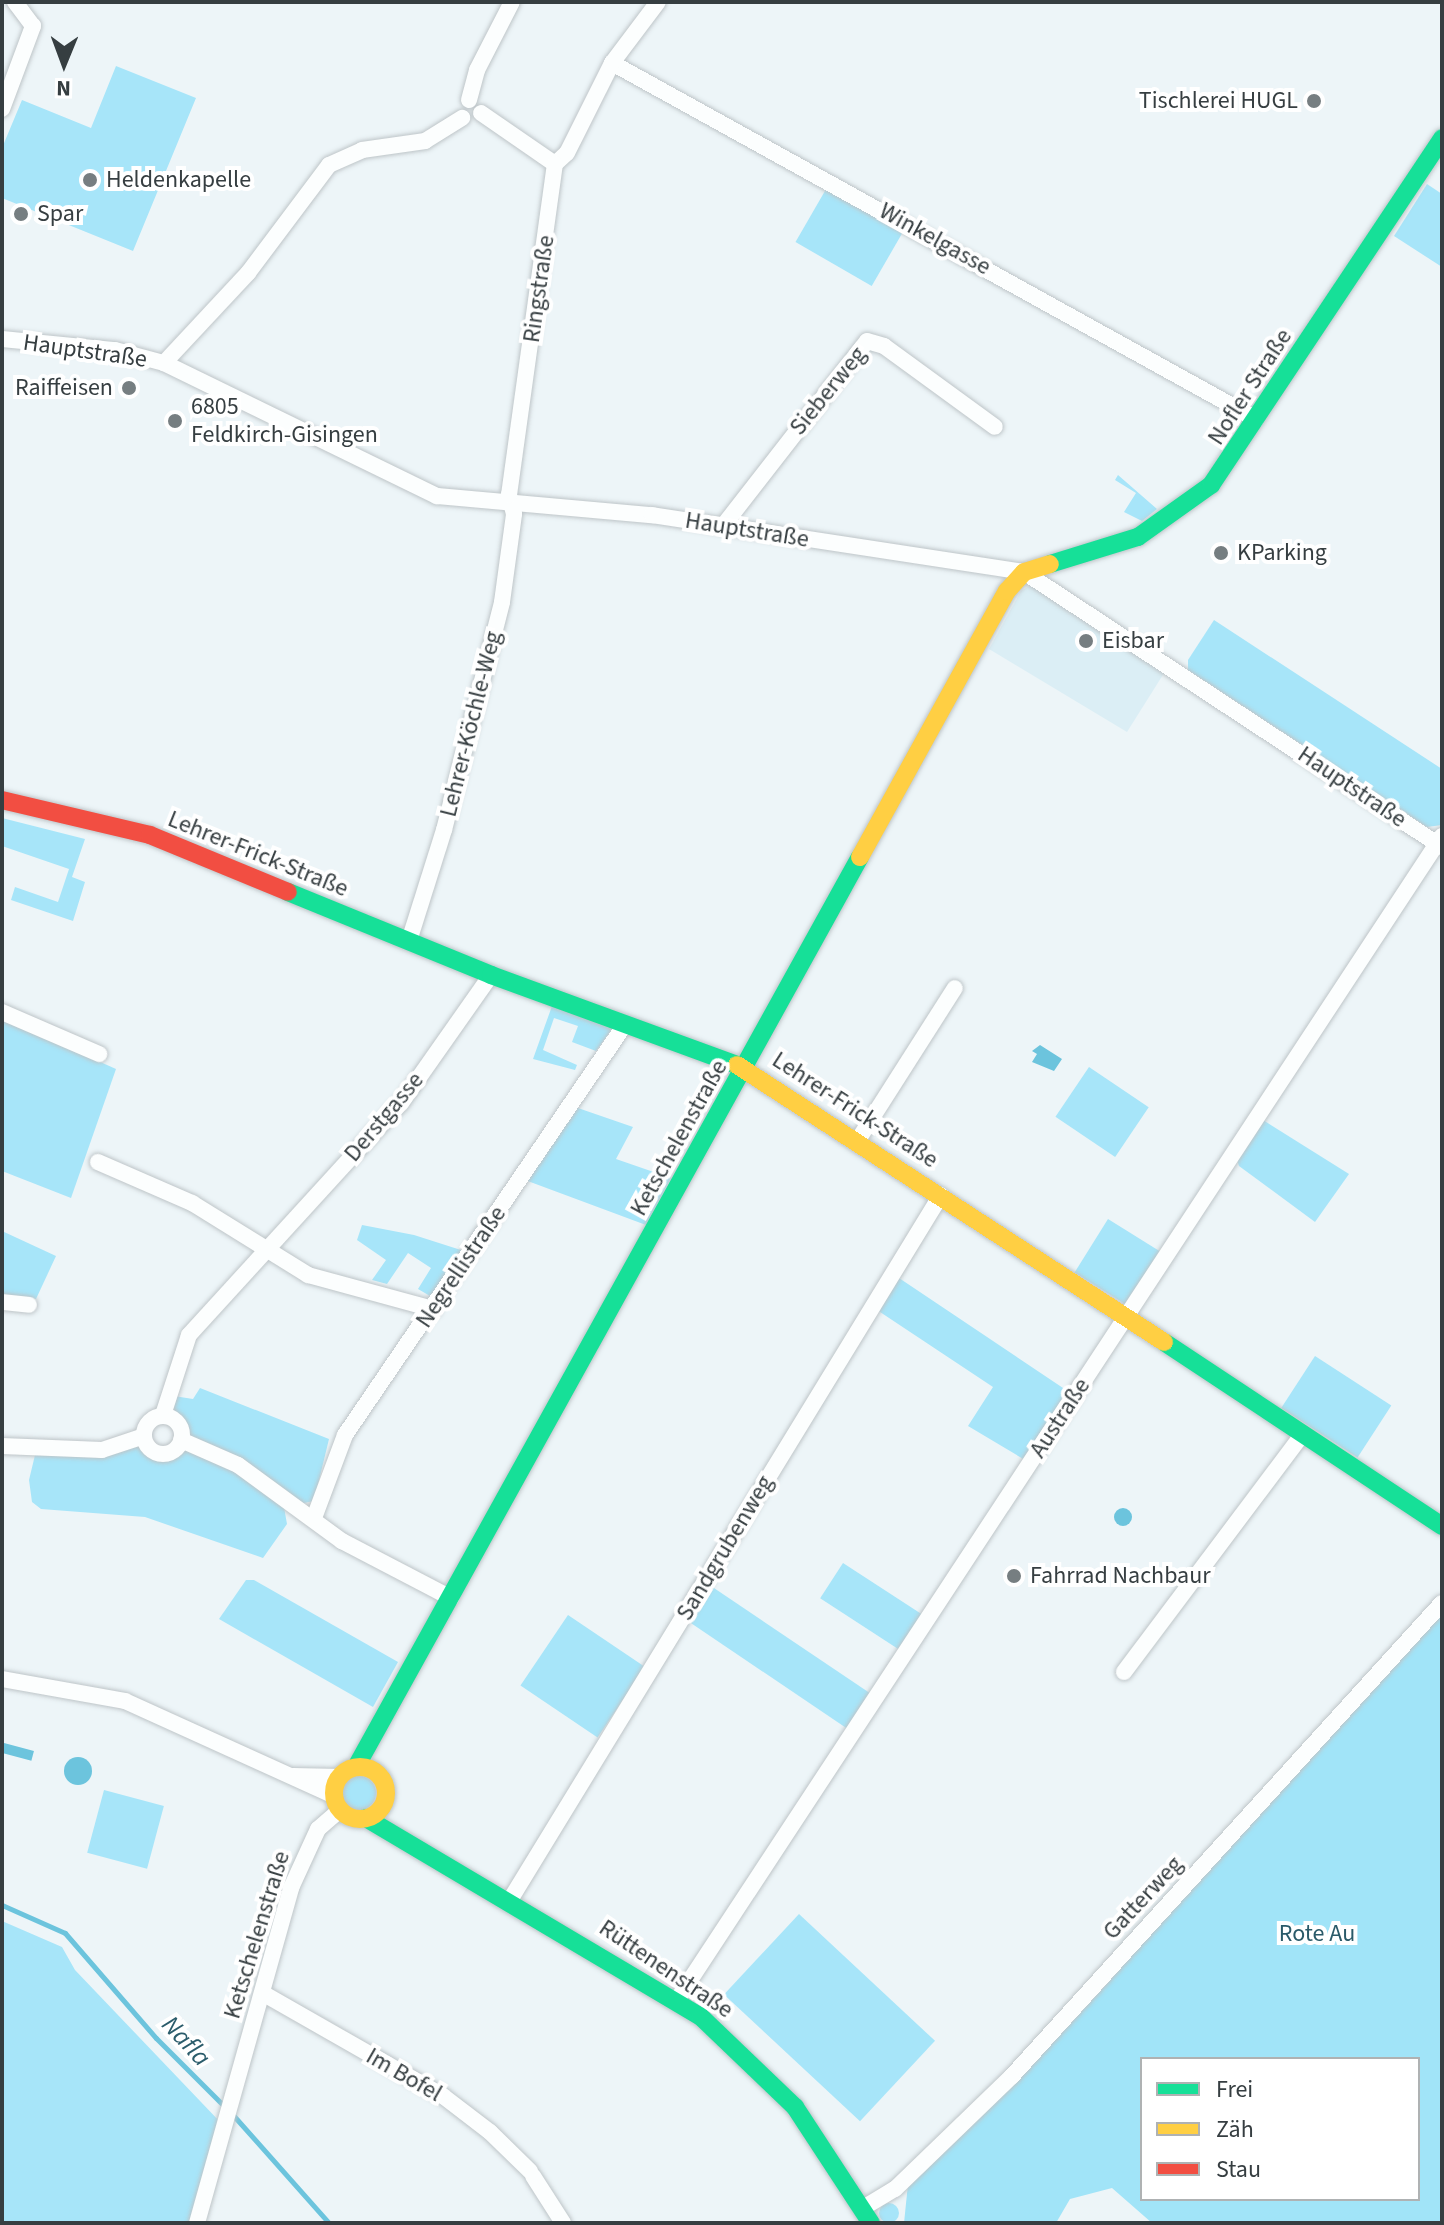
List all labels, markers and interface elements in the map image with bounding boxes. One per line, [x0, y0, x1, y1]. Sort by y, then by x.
north arrow [24, 24, 104, 104]
text: N [56, 72, 71, 104]
place label: Tischlerei HUGL [1139, 87, 1298, 115]
marker: Tischlerei HUGL [1305, 92, 1323, 110]
place label: Heldenkapelle [106, 166, 251, 194]
marker: Heldenkapelle [81, 171, 99, 189]
street label: Winkelgasse [874, 197, 996, 281]
place label: Spar [37, 200, 83, 228]
marker: Spar [12, 205, 30, 223]
street label: Ringstraße [517, 233, 561, 345]
street label: Nofler Straße [1202, 324, 1298, 450]
street label: Hauptstraße [21, 328, 149, 374]
street label: Sieberweg [784, 341, 872, 441]
place label: Raiffeisen [15, 374, 113, 402]
marker: Raiffeisen [120, 379, 138, 397]
place label: 6805 Feldkirch-Gisingen [191, 393, 378, 449]
marker: 6805 Feldkirch-Gisingen [166, 412, 184, 430]
street label: Hauptstraße [683, 506, 811, 554]
place label: KParking [1237, 539, 1327, 567]
marker: KParking [1212, 544, 1230, 562]
place label: Eisbar [1102, 627, 1164, 655]
street label: Lehrer-Köchle-Weg [434, 628, 508, 820]
marker: Eisbar [1077, 632, 1095, 650]
street label: Hauptstraße [1292, 740, 1412, 834]
street label: Lehrer-Frick-Straße [164, 805, 352, 903]
street label: Lehrer-Frick-Straße [767, 1046, 943, 1174]
street label: Ketschelenstraße [624, 1055, 734, 1221]
street label: Derstgasse [338, 1066, 430, 1168]
street label: Negrellistraße [410, 1201, 512, 1333]
street label: Austraße [1024, 1373, 1096, 1463]
street label: Sandgrubenweg [670, 1470, 780, 1626]
place label: Fahrrad Nachbaur [1030, 1562, 1211, 1590]
marker: Fahrrad Nachbaur [1005, 1567, 1023, 1585]
street label: Ketschelenstraße [218, 1848, 296, 2022]
street label: Gatterweg [1097, 1850, 1189, 1946]
street label: Rüttenenstraße [594, 1914, 738, 2024]
park label: Rote Au [1279, 1920, 1355, 1948]
water label: Nafla [155, 2009, 217, 2073]
street label: Im Bofel [361, 2042, 447, 2108]
legend [1140, 2057, 1420, 2201]
text: Frei [1216, 2072, 1253, 2107]
text: Zäh [1216, 2112, 1254, 2147]
text: Stau [1216, 2152, 1261, 2187]

